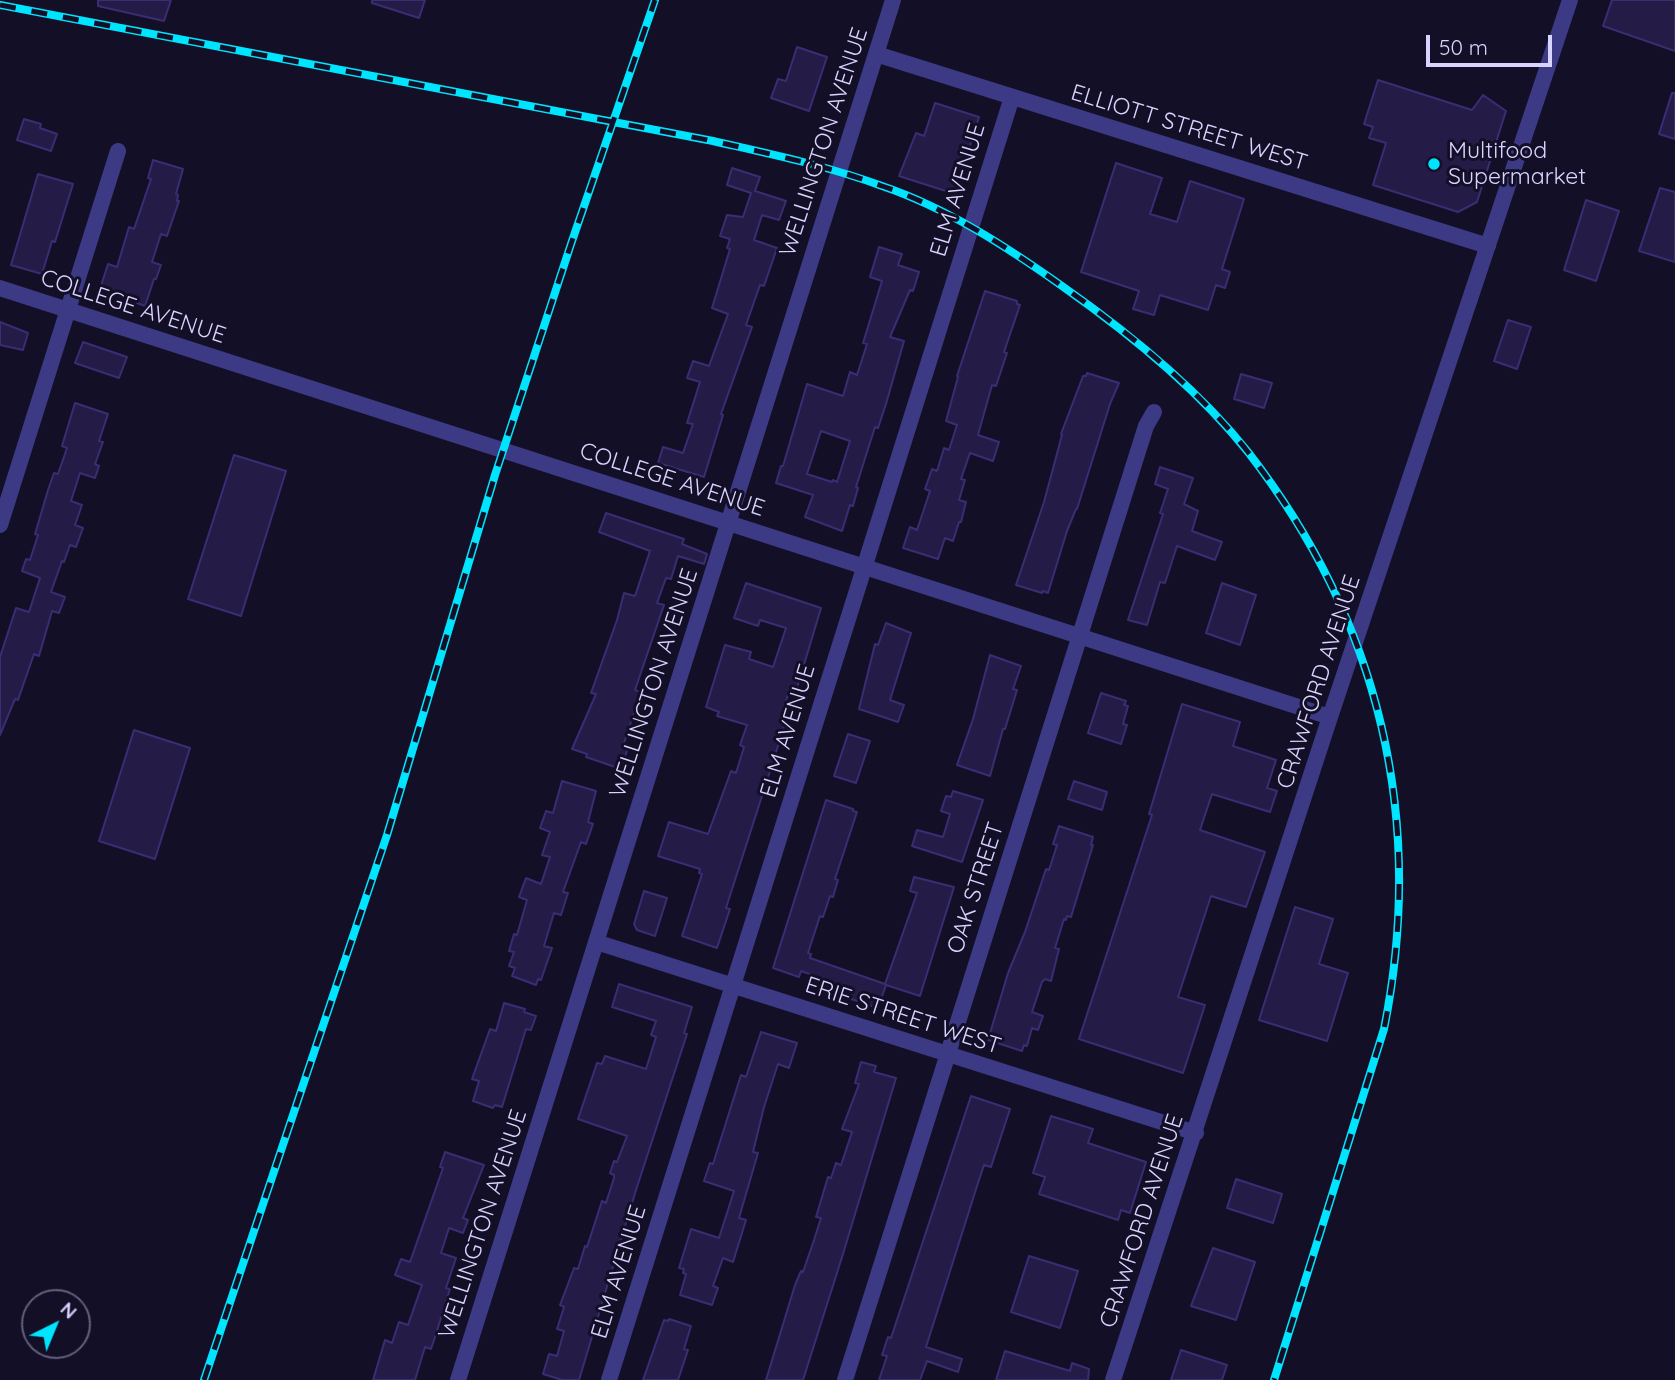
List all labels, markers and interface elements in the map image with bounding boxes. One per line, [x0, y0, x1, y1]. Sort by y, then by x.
scale bar [1430, 21, 1556, 65]
street label: WELLINGTON AVENUE [774, 24, 874, 260]
text: 50 m [1439, 34, 1488, 60]
street label: ELLIOTT STREET WEST [1067, 79, 1311, 177]
street label: ELM AVENUE [925, 120, 991, 260]
place label: Multifood Supermarket [1448, 137, 1586, 191]
marker: Multifood Supermarket [1426, 156, 1442, 172]
street label: COLLEGE AVENUE [37, 264, 229, 350]
street label: COLLEGE AVENUE [576, 437, 768, 523]
street label: WELLINGTON AVENUE [604, 565, 704, 801]
street label: CRAWFORD AVENUE [1271, 572, 1367, 792]
street label: ELM AVENUE [755, 661, 821, 801]
street label: OAK STREET [942, 819, 1010, 957]
street label: ERIE STREET WEST [802, 971, 1004, 1061]
street label: WELLINGTON AVENUE [433, 1106, 533, 1342]
street label: CRAWFORD AVENUE [1094, 1111, 1190, 1331]
street label: ELM AVENUE [586, 1202, 652, 1342]
north arrow [21, 1289, 91, 1359]
text: N [56, 1297, 82, 1324]

